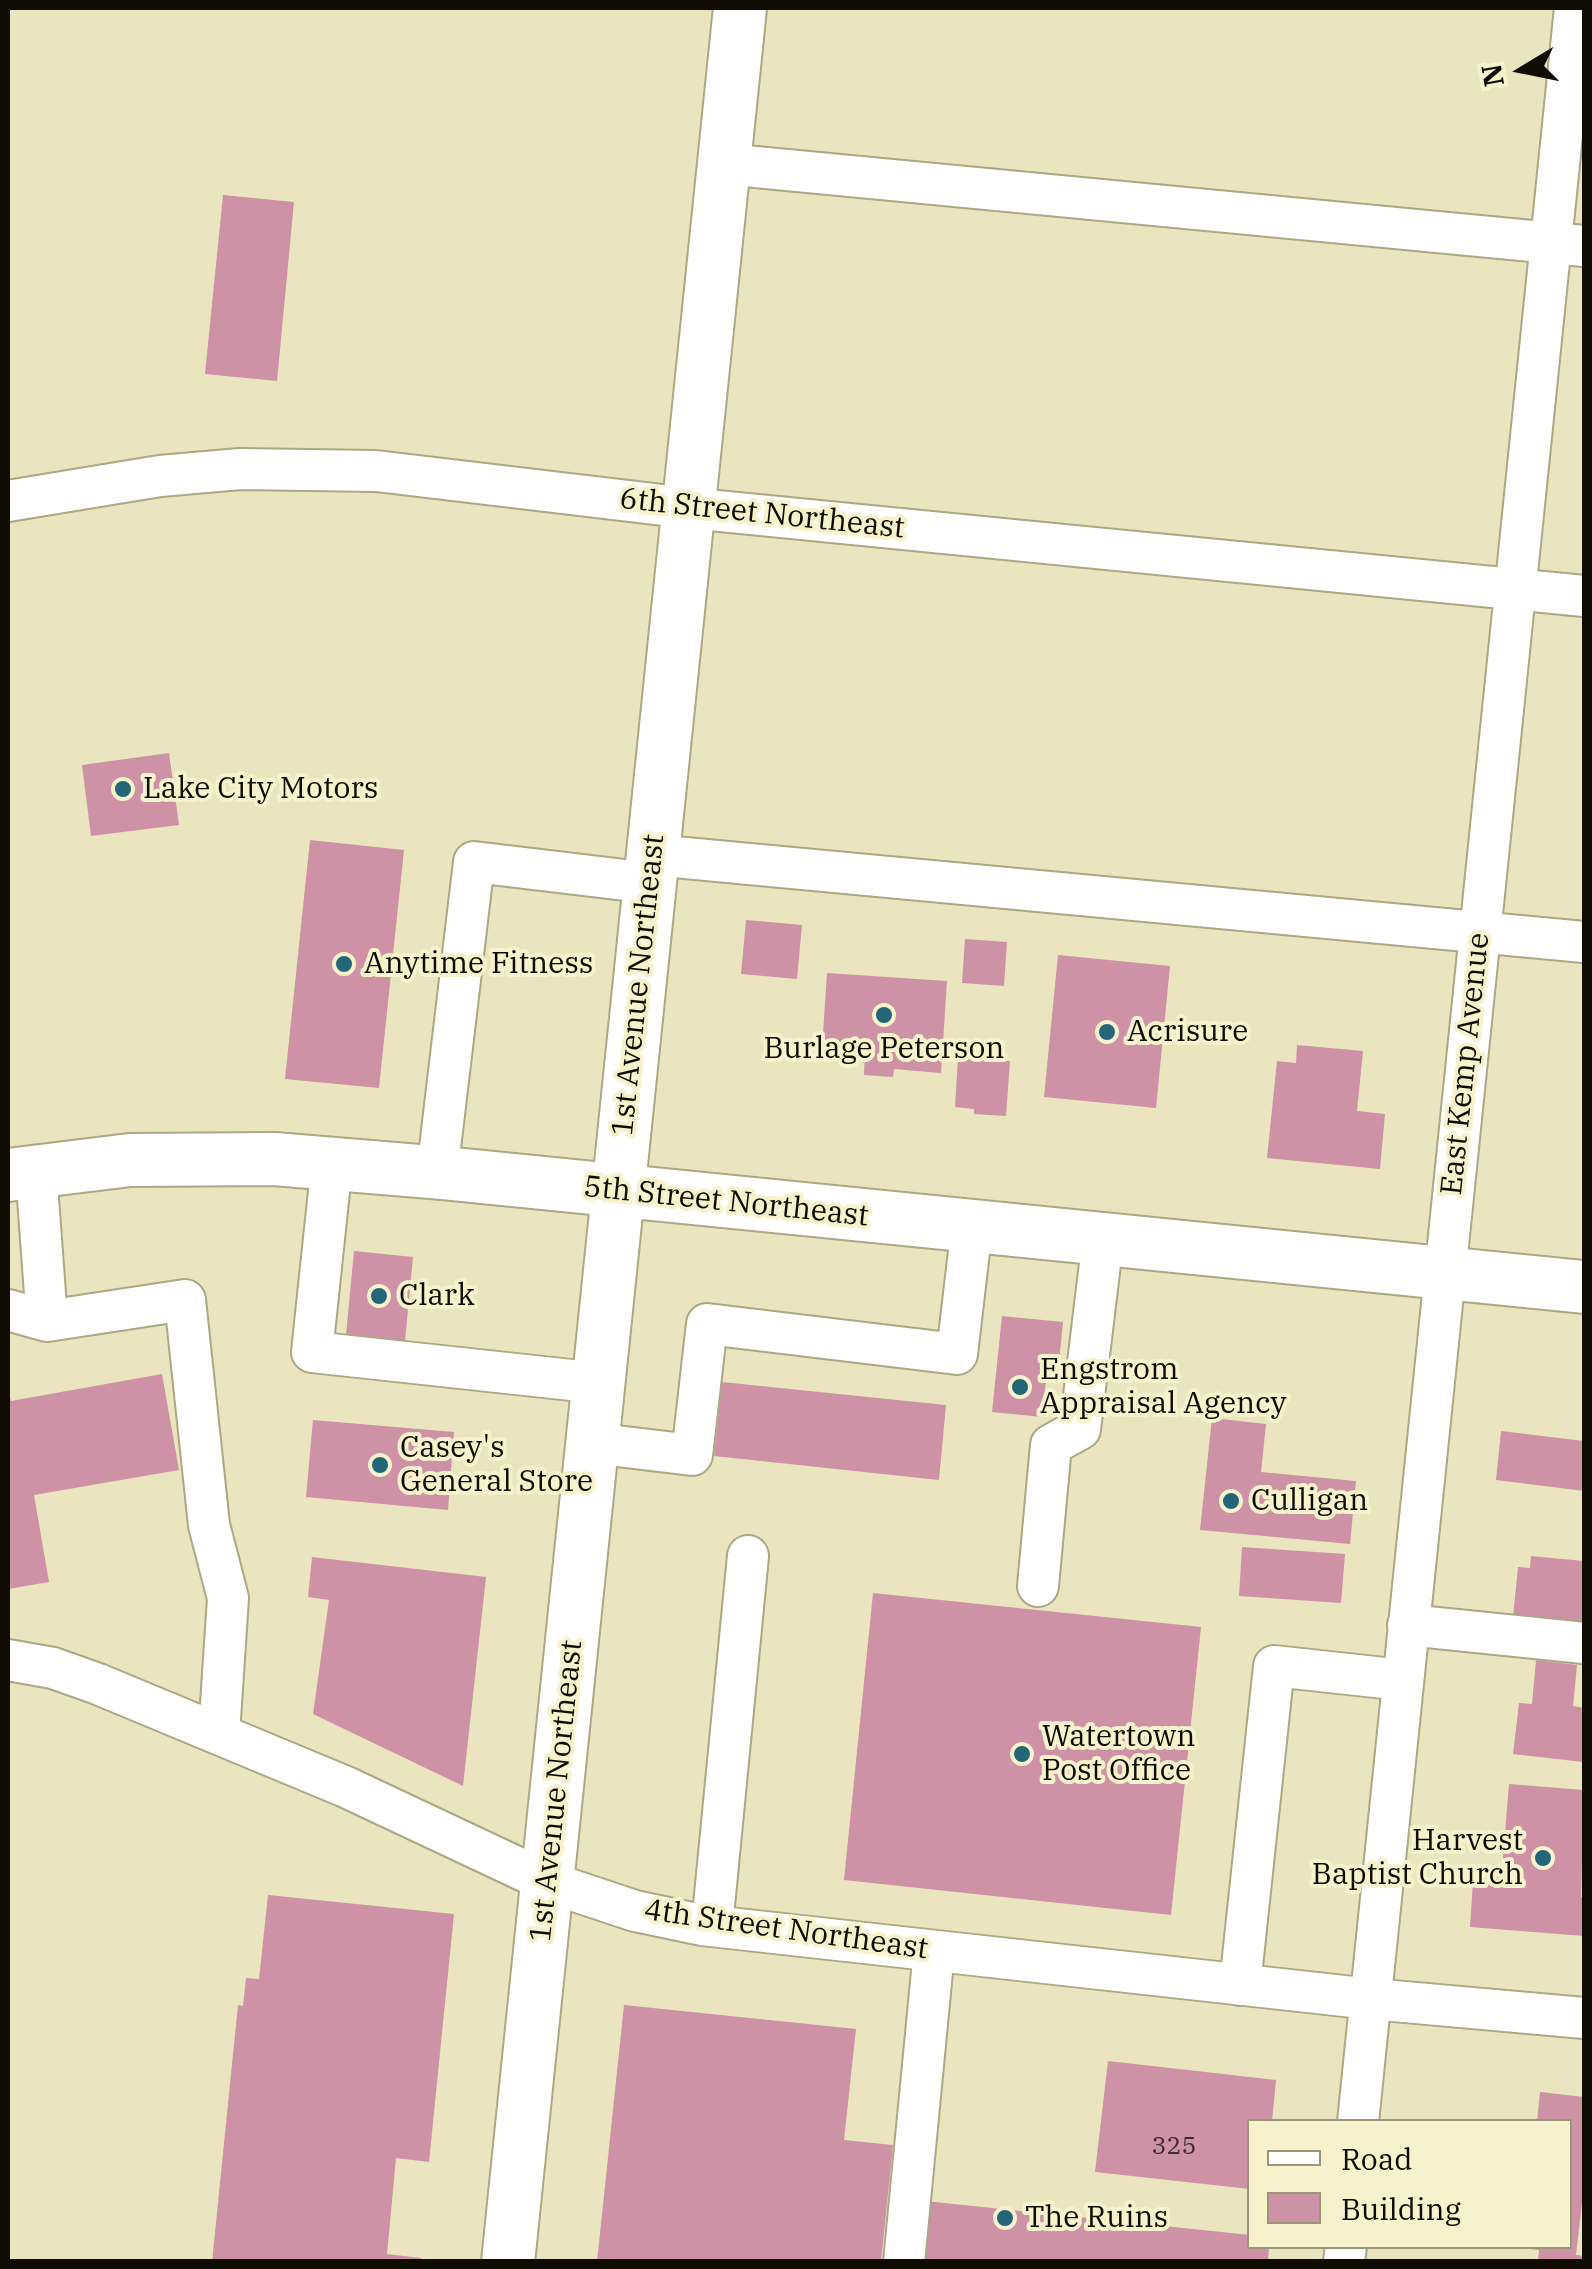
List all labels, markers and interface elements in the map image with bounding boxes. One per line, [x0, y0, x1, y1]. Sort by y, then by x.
north arrow [1472, 20, 1572, 120]
text: N [1472, 61, 1512, 89]
street label: 6th Street Northeast [618, 481, 906, 547]
place label: Lake City Motors [143, 771, 378, 807]
marker: Lake City Motors [112, 778, 134, 800]
street label: 1st Avenue Northeast [605, 832, 673, 1138]
street label: East Kemp Avenue [1434, 931, 1498, 1197]
place label: Anytime Fitness [364, 946, 593, 982]
marker: Anytime Fitness [333, 953, 355, 975]
marker: Burlage Peterson [873, 1004, 895, 1026]
place label: Acrisure [1127, 1014, 1248, 1050]
marker: Acrisure [1096, 1021, 1118, 1043]
place label: Burlage Peterson [764, 1031, 1004, 1067]
street label: 5th Street Northeast [582, 1169, 870, 1235]
place label: Clark [399, 1278, 475, 1314]
marker: Clark [368, 1285, 390, 1307]
place label: Engstrom Appraisal Agency [1040, 1352, 1287, 1422]
marker: Engstrom Appraisal Agency [1009, 1376, 1031, 1398]
place label: Casey's General Store [400, 1430, 593, 1500]
marker: Casey's General Store [369, 1454, 391, 1476]
place label: Culligan [1251, 1483, 1368, 1519]
marker: Culligan [1220, 1490, 1242, 1512]
street label: 1st Avenue Northeast [523, 1638, 591, 1944]
place label: Watertown Post Office [1042, 1719, 1195, 1790]
marker: Watertown Post Office [1011, 1743, 1033, 1765]
place label: Harvest Baptist Church [1312, 1823, 1523, 1894]
marker: Harvest Baptist Church [1532, 1847, 1554, 1869]
street label: 4th Street Northeast [642, 1892, 930, 1968]
legend [1247, 2119, 1572, 2249]
house number: 325 [1152, 2132, 1196, 2162]
text: Road [1341, 2139, 1413, 2178]
text: Building [1341, 2189, 1461, 2228]
place label: The Ruins [1025, 2200, 1168, 2236]
marker: The Ruins [994, 2207, 1016, 2229]

